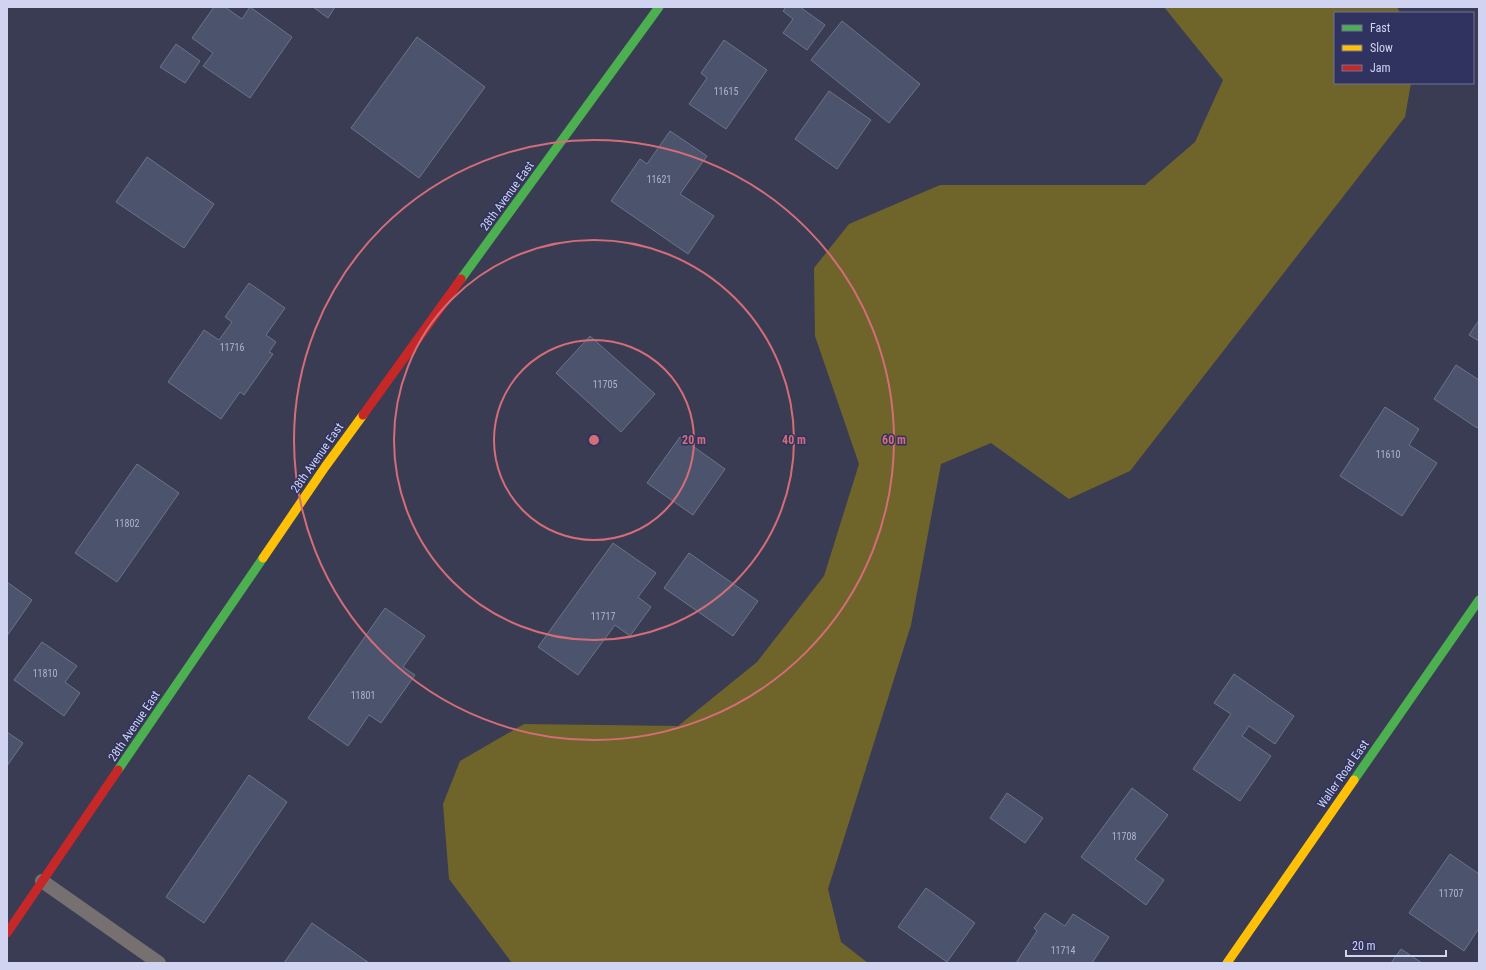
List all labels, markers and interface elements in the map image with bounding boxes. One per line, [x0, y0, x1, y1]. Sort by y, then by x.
legend [1334, 12, 1474, 84]
text: Fast [1370, 21, 1391, 35]
text: Slow [1370, 41, 1393, 55]
text: Jam [1370, 61, 1391, 75]
house number: 11615 [714, 86, 738, 97]
street label: 28th Avenue East [477, 158, 537, 233]
house number: 11621 [647, 174, 671, 185]
house number: 11716 [220, 342, 244, 353]
house number: 11705 [593, 379, 617, 390]
street label: 28th Avenue East [288, 420, 347, 496]
centre of rings [587, 433, 601, 447]
text: 20 m [682, 433, 706, 447]
text: 40 m [782, 433, 806, 447]
text: 60 m [882, 433, 906, 447]
house number: 11610 [1376, 449, 1400, 460]
house number: 11802 [115, 518, 139, 529]
house number: 11717 [591, 611, 615, 622]
house number: 11810 [33, 668, 57, 679]
street label: 28th Avenue East [105, 688, 163, 764]
house number: 11801 [351, 690, 375, 701]
street label: Waller Road East [1314, 737, 1372, 811]
house number: 11708 [1112, 831, 1136, 842]
house number: 11707 [1439, 888, 1463, 899]
scale bar [1346, 932, 1446, 958]
text: 20 m [1352, 939, 1376, 953]
house number: 11714 [1051, 945, 1075, 956]

